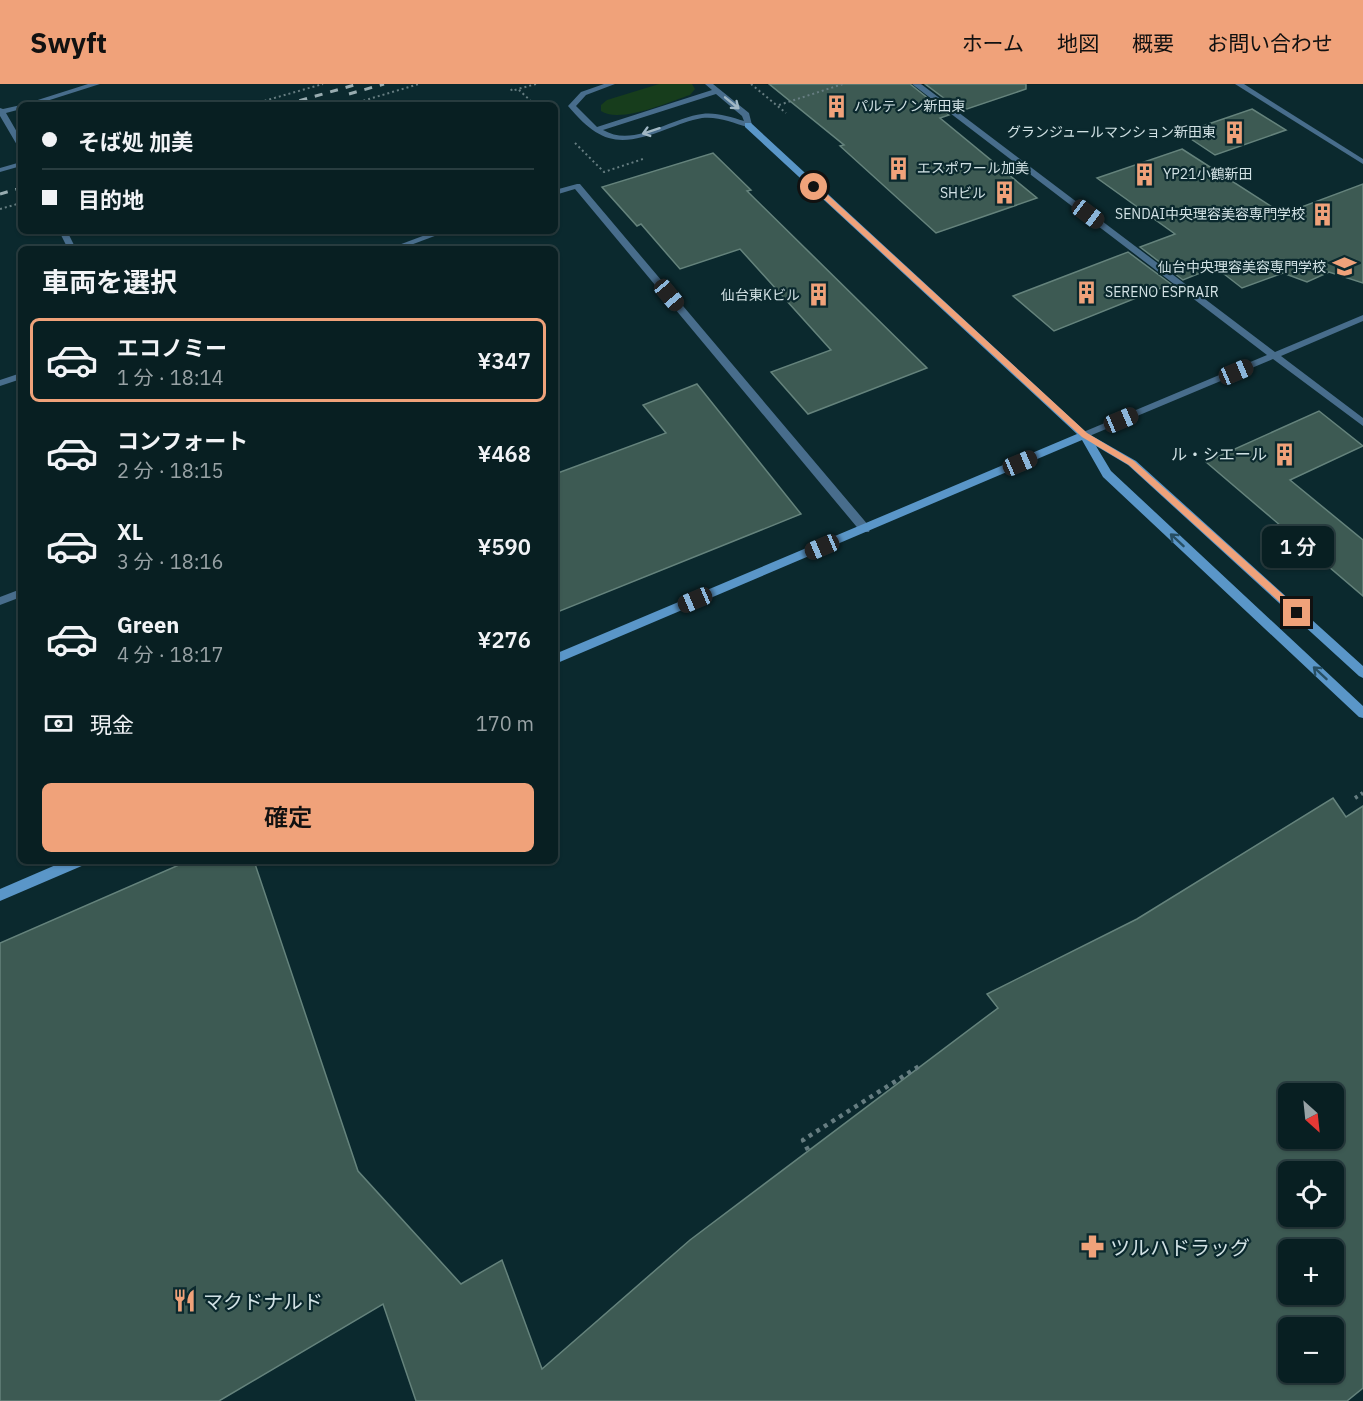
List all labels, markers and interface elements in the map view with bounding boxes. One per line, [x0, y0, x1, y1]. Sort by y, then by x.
text: Swyft [30, 24, 107, 61]
text: ホーム [962, 29, 1024, 57]
text: 地図 [1057, 29, 1099, 57]
text: 概要 [1132, 29, 1174, 57]
text: お問い合わせ [1207, 29, 1333, 57]
building icon: パルテノン新田東 [823, 93, 849, 119]
one-way arrow [724, 96, 740, 109]
place label: パルテノン新田東 [854, 97, 966, 115]
building icon: グランジュールマンション新田東 [1221, 119, 1247, 145]
place label: グランジュールマンション新田東 [1007, 123, 1216, 141]
text: そば処 加美 [78, 127, 193, 156]
one-way arrow [642, 127, 661, 138]
building icon: エスポワール加美 [886, 155, 912, 181]
place label: エスポワール加美 [917, 159, 1029, 177]
building icon: YP21小鶴新田 [1132, 161, 1158, 187]
place label: YP21小鶴新田 [1163, 165, 1253, 183]
route start [800, 173, 827, 200]
building icon: SHビル [991, 180, 1017, 206]
place label: SHビル [940, 184, 986, 202]
text: 目的地 [78, 185, 144, 214]
car [1068, 196, 1108, 232]
building icon: SENDAI中央理容美容専門学校 [1310, 201, 1336, 227]
place label: SENDAI中央理容美容専門学校 [1115, 205, 1305, 223]
school or university icon: 仙台中央理容美容専門学校 [1331, 254, 1357, 280]
place label: 仙台中央理容美容専門学校 [1158, 258, 1326, 276]
text: 車両を選択 [42, 264, 177, 299]
car [651, 275, 687, 315]
building icon: SERENO ESPRAIR [1074, 279, 1100, 305]
building icon: 仙台東Kビル [805, 282, 831, 308]
place label: SERENO ESPRAIR [1105, 283, 1219, 301]
place label: 仙台東Kビル [721, 286, 800, 304]
icon: car [45, 333, 99, 387]
text: エコノミー [117, 333, 227, 362]
text: ¥347 [477, 346, 531, 375]
car [1216, 357, 1256, 387]
text: 1 分 · 18:14 [117, 364, 224, 391]
car [1101, 405, 1141, 435]
icon: car [45, 426, 99, 480]
text: コンフォート [117, 426, 248, 455]
text: ¥468 [477, 439, 531, 468]
building icon: ル・シエール [1272, 441, 1298, 467]
place label: ル・シエール [1171, 444, 1267, 464]
car [1000, 448, 1040, 478]
text: 2 分 · 18:15 [117, 457, 224, 484]
text: XL [117, 517, 143, 546]
icon: car [45, 519, 99, 573]
callout: 1 分 [1261, 526, 1333, 568]
text: ¥590 [477, 532, 531, 561]
car [802, 532, 842, 562]
one-way arrow [1170, 533, 1185, 547]
text: 1 分 [1280, 533, 1316, 560]
text: 3 分 · 18:16 [117, 548, 224, 575]
car [675, 585, 715, 615]
route end [1283, 599, 1310, 626]
text: Green [117, 610, 179, 639]
icon: car [45, 612, 99, 666]
text: ¥276 [477, 625, 531, 654]
text: 4 分 · 18:17 [117, 641, 224, 668]
one-way arrow [1313, 666, 1328, 680]
icon: cash [42, 707, 75, 740]
text: 現金 [90, 710, 134, 739]
text: 170 m [476, 710, 534, 737]
button: 確定 [42, 783, 534, 852]
north arrow [1278, 1083, 1344, 1149]
map controls [1278, 1083, 1344, 1383]
button: locate [1278, 1161, 1344, 1227]
pharmacy icon: ツルハドラッグ [1079, 1234, 1105, 1260]
place label: ツルハドラッグ [1110, 1234, 1250, 1261]
button: + [1278, 1239, 1344, 1305]
restaurant icon: マクドナルド [172, 1288, 198, 1314]
place label: マクドナルド [203, 1288, 323, 1315]
button: − [1278, 1317, 1344, 1383]

